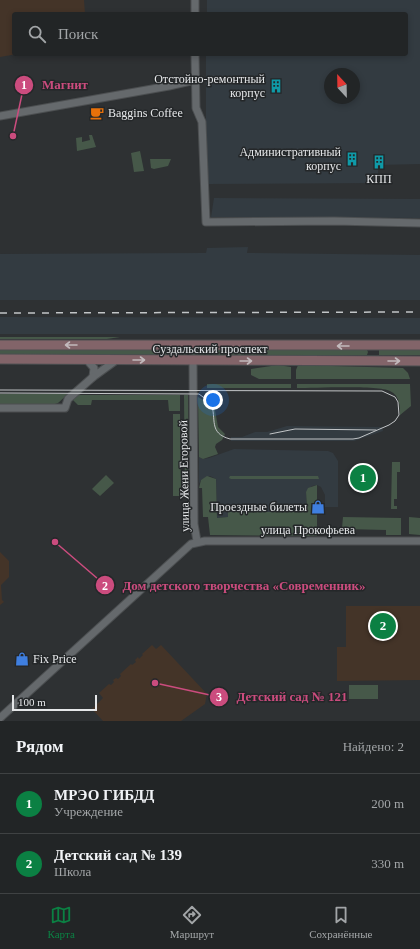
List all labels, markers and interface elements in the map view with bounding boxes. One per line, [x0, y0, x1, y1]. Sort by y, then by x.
search box [12, 12, 408, 56]
icon: search [26, 23, 48, 45]
text: Поиск [58, 26, 98, 42]
north arrow [324, 68, 360, 104]
callout: Магнит [14, 72, 96, 97]
place label: Отстойно-ремонтный корпус [154, 72, 266, 100]
text: Магнит [42, 77, 89, 92]
text: 1 [21, 78, 27, 92]
building icon: Отстойно-ремонтный корпус [268, 78, 284, 94]
cafe icon: Baggins Coffee [89, 105, 105, 121]
place label: Baggins Coffee [108, 106, 183, 120]
place label: Административный корпус [239, 145, 342, 173]
building icon: Административный корпус [344, 151, 360, 167]
building icon: КПП [371, 154, 387, 170]
place label: КПП [366, 172, 392, 186]
one-way arrow [65, 341, 78, 349]
street label: Суздальский проспект [153, 342, 268, 356]
one-way arrow [337, 342, 350, 350]
one-way arrow [132, 357, 145, 364]
one-way arrow [239, 357, 252, 365]
one-way arrow [387, 357, 400, 365]
your location [203, 390, 223, 410]
street label: улица Жени Егоровой [176, 419, 192, 532]
pin: 1 [350, 463, 376, 493]
shop icon: Проездные билеты [310, 499, 326, 515]
place label: Проездные билеты [210, 500, 307, 514]
street label: улица Прокофьева [261, 523, 356, 537]
callout: Дом детского творчества «Современник» [95, 573, 374, 598]
text: Дом детского творчества «Современник» [122, 578, 366, 593]
text: 2 [102, 579, 108, 593]
pin: 2 [370, 611, 396, 641]
shop icon: Fix Price [14, 651, 30, 667]
place label: Fix Price [33, 652, 77, 666]
callout: Детский сад № 121 [209, 684, 355, 709]
text: Детский сад № 121 [237, 689, 347, 704]
text: 3 [216, 690, 222, 704]
scale bar [12, 693, 97, 712]
text: 100 m [18, 696, 46, 708]
text: Рядом [16, 737, 64, 756]
text: Найдено: 2 [343, 739, 404, 754]
text: МРЭО ГИБДД [54, 787, 154, 803]
text: 1 [26, 796, 32, 811]
text: 200 m [371, 796, 404, 811]
text: Учреждение [54, 804, 123, 819]
text: Детский сад № 139 [54, 847, 182, 863]
text: 2 [26, 856, 32, 871]
text: 330 m [371, 856, 404, 871]
text: Школа [54, 864, 91, 879]
tab: Карта [48, 904, 75, 940]
tab: Маршрут [170, 904, 214, 940]
tab: Сохранённые [309, 904, 372, 940]

